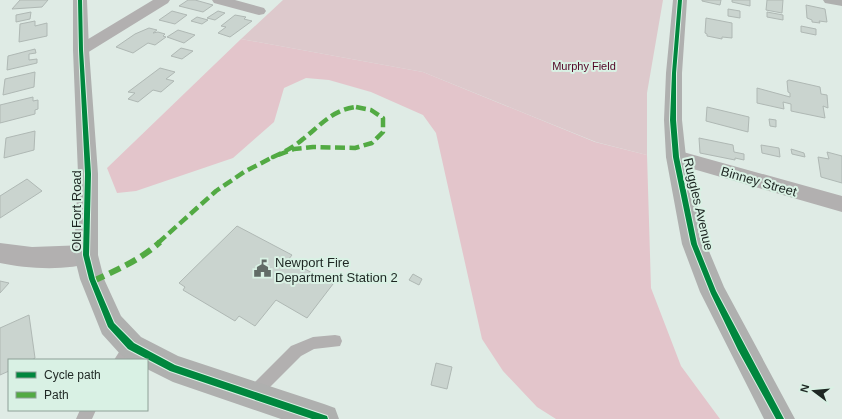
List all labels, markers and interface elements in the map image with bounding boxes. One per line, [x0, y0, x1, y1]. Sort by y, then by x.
park label: Murphy Field [552, 60, 616, 72]
street label: Ruggles Avenue [681, 156, 716, 252]
street label: Binney Street [719, 164, 799, 200]
street label: Old Fort Road [69, 170, 84, 252]
place label: Newport Fire Department Station 2 [275, 255, 398, 285]
public building icon: Newport Fire Department Station 2 [252, 259, 272, 279]
legend [8, 359, 148, 411]
text: Cycle path [44, 368, 101, 382]
north arrow [794, 371, 834, 411]
text: N [798, 383, 811, 394]
text: Path [44, 388, 69, 402]

